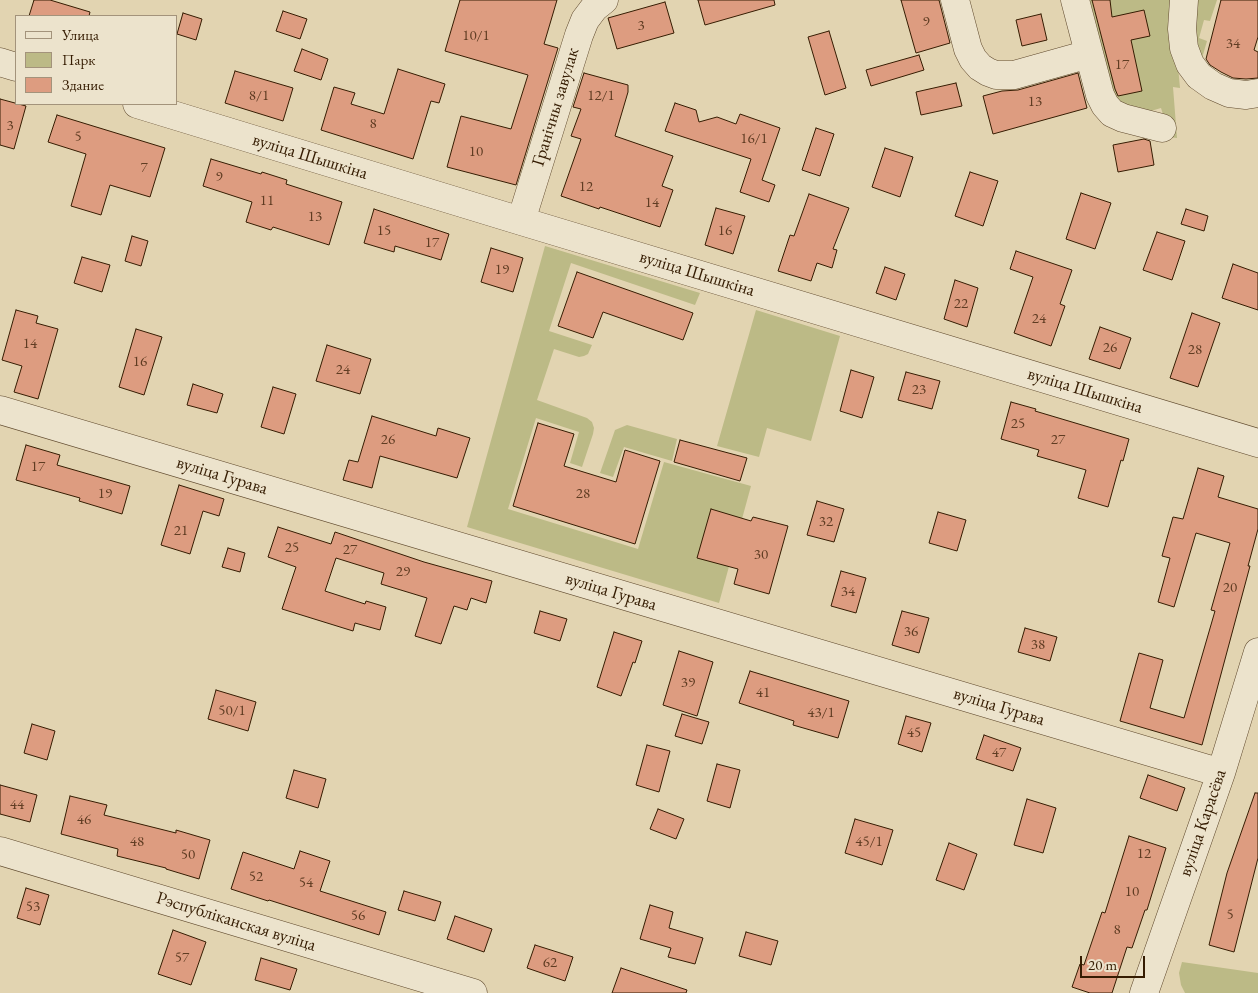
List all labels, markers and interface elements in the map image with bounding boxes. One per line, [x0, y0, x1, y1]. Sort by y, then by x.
house number: 9 [922, 13, 930, 31]
legend [15, 15, 178, 105]
house number: 3 [637, 17, 645, 35]
text: Улица [62, 25, 99, 44]
house number: 10/1 [462, 27, 490, 45]
house number: 34 [1226, 35, 1240, 53]
street label: Гранічны завулак [528, 45, 584, 169]
text: Парк [62, 50, 95, 69]
house number: 17 [1115, 56, 1129, 74]
text: Здание [62, 75, 104, 94]
house number: 8/1 [249, 87, 269, 105]
house number: 12/1 [587, 87, 615, 105]
house number: 13 [1028, 93, 1042, 111]
house number: 8 [369, 115, 377, 133]
house number: 3 [6, 117, 14, 135]
house number: 5 [74, 128, 82, 146]
street label: вуліца Шышкіна [250, 129, 370, 185]
house number: 16/1 [740, 130, 768, 148]
house number: 10 [469, 143, 483, 161]
house number: 7 [140, 159, 148, 177]
house number: 9 [215, 168, 223, 186]
house number: 12 [579, 178, 593, 196]
house number: 11 [260, 192, 274, 210]
house number: 14 [645, 194, 659, 212]
house number: 13 [308, 208, 322, 226]
house number: 15 [377, 222, 391, 240]
house number: 16 [718, 222, 732, 240]
house number: 17 [425, 234, 439, 252]
street label: вуліца Шышкіна [637, 246, 757, 302]
house number: 19 [495, 261, 509, 279]
house number: 22 [954, 295, 968, 313]
house number: 24 [1032, 310, 1046, 328]
house number: 14 [23, 335, 37, 353]
house number: 26 [1103, 339, 1117, 357]
house number: 28 [1188, 341, 1202, 359]
house number: 16 [133, 353, 147, 371]
house number: 24 [336, 361, 350, 379]
street label: вуліца Шышкіна [1025, 363, 1145, 419]
house number: 23 [912, 381, 926, 399]
house number: 25 [1011, 415, 1025, 433]
house number: 26 [381, 431, 395, 449]
house number: 27 [1051, 431, 1065, 449]
street label: вуліца Гурава [174, 452, 270, 500]
house number: 17 [31, 458, 45, 476]
house number: 19 [98, 485, 112, 503]
house number: 28 [576, 485, 590, 503]
house number: 32 [819, 513, 833, 531]
house number: 21 [174, 522, 188, 540]
house number: 25 [285, 539, 299, 557]
house number: 27 [343, 541, 357, 559]
house number: 30 [754, 546, 768, 564]
house number: 29 [396, 563, 410, 581]
street label: вуліца Гурава [563, 568, 659, 616]
house number: 20 [1223, 579, 1237, 597]
house number: 34 [841, 583, 855, 601]
house number: 36 [904, 623, 918, 641]
house number: 38 [1031, 636, 1045, 654]
house number: 39 [681, 674, 695, 692]
street label: вуліца Гурава [951, 683, 1047, 731]
house number: 41 [756, 684, 770, 702]
house number: 50/1 [218, 702, 246, 720]
house number: 43/1 [807, 704, 835, 722]
house number: 45 [907, 724, 921, 742]
house number: 47 [992, 744, 1006, 762]
street label: вуліца Карасёва [1175, 767, 1231, 879]
house number: 44 [10, 796, 24, 814]
house number: 46 [77, 811, 91, 829]
house number: 48 [130, 833, 144, 851]
house number: 45/1 [855, 833, 883, 851]
house number: 12 [1137, 845, 1151, 863]
house number: 50 [181, 846, 195, 864]
house number: 52 [249, 868, 263, 886]
house number: 54 [299, 874, 313, 892]
house number: 10 [1125, 883, 1139, 901]
street label: Рэспубліканская вуліца [154, 887, 318, 957]
house number: 53 [26, 898, 40, 916]
house number: 5 [1226, 906, 1234, 924]
house number: 56 [351, 907, 365, 925]
house number: 8 [1113, 921, 1121, 939]
scale bar [1083, 946, 1148, 978]
house number: 57 [175, 949, 189, 967]
house number: 62 [543, 954, 557, 972]
text: 20 m [1088, 955, 1117, 974]

